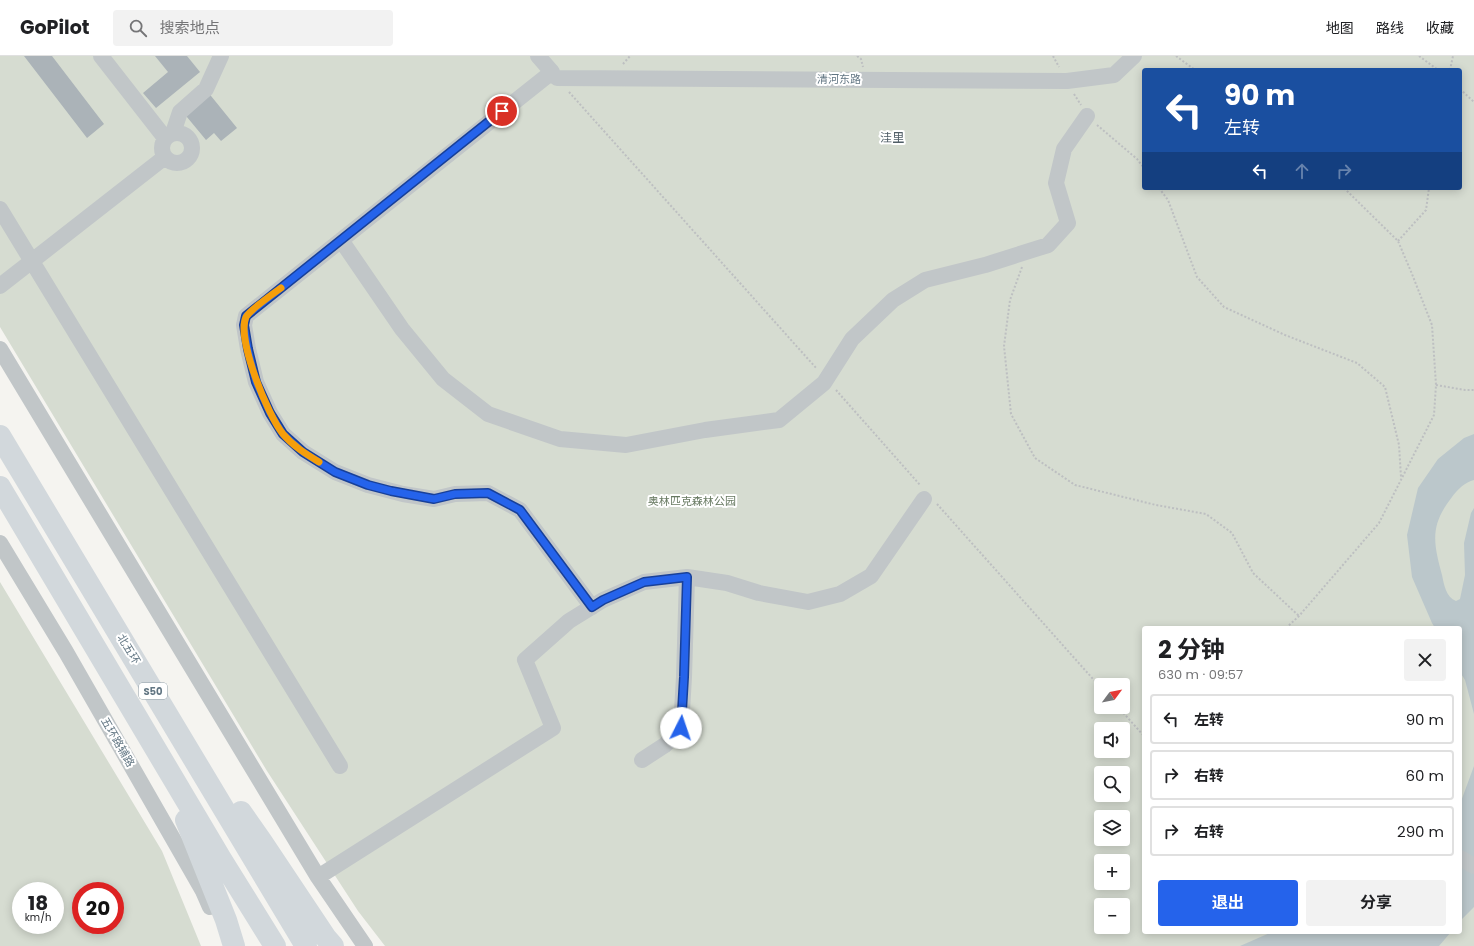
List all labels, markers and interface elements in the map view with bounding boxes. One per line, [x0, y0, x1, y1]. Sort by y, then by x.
search box [113, 10, 393, 46]
text: GoPilot [20, 14, 89, 41]
icon: search [127, 17, 149, 39]
text: 搜索地点 [159, 17, 219, 38]
text: 地图 [1326, 18, 1354, 38]
text: 路线 [1376, 18, 1404, 38]
text: 收藏 [1426, 18, 1454, 38]
street label: 清河东路 [817, 71, 861, 87]
text: 90 m [1224, 76, 1295, 115]
icon: left [1158, 84, 1210, 136]
pin [485, 94, 519, 128]
icon: arrive [491, 100, 513, 122]
text: 左转 [1224, 115, 1260, 140]
district label: 洼里 [880, 129, 904, 146]
icon: left [1249, 160, 1271, 182]
icon: ahead [1291, 160, 1313, 182]
icon: right [1333, 160, 1355, 182]
park label: 奥林匹克森林公园 [648, 493, 736, 509]
street label: 北五环 [114, 631, 144, 667]
text: 2 分钟 [1158, 633, 1225, 666]
button: close [1404, 639, 1446, 681]
text: 630 m · 09:57 [1158, 665, 1243, 684]
north arrow [1094, 678, 1130, 714]
map controls [1094, 678, 1130, 934]
road number: S50 [139, 683, 167, 699]
position arrow [660, 707, 702, 749]
icon: left [1160, 708, 1182, 730]
text: 左转 [1194, 709, 1224, 730]
text: 90 m [1406, 709, 1444, 730]
street label: 五环路辅路 [97, 714, 139, 770]
button: sound [1094, 722, 1130, 758]
icon: right [1160, 764, 1182, 786]
text: 右转 [1194, 765, 1224, 786]
text: 60 m [1406, 765, 1444, 786]
button: search [1094, 766, 1130, 802]
button: layers [1094, 810, 1130, 846]
icon: right [1160, 820, 1182, 842]
text: 右转 [1194, 821, 1224, 842]
text: 290 m [1397, 821, 1444, 842]
button: + [1094, 854, 1130, 890]
button: 退出 [1158, 880, 1298, 926]
button: 分享 [1306, 880, 1446, 926]
speed limit sign: 20 [72, 882, 124, 934]
text: 18 [28, 889, 48, 917]
button: − [1094, 898, 1130, 934]
text: km/h [25, 910, 51, 925]

